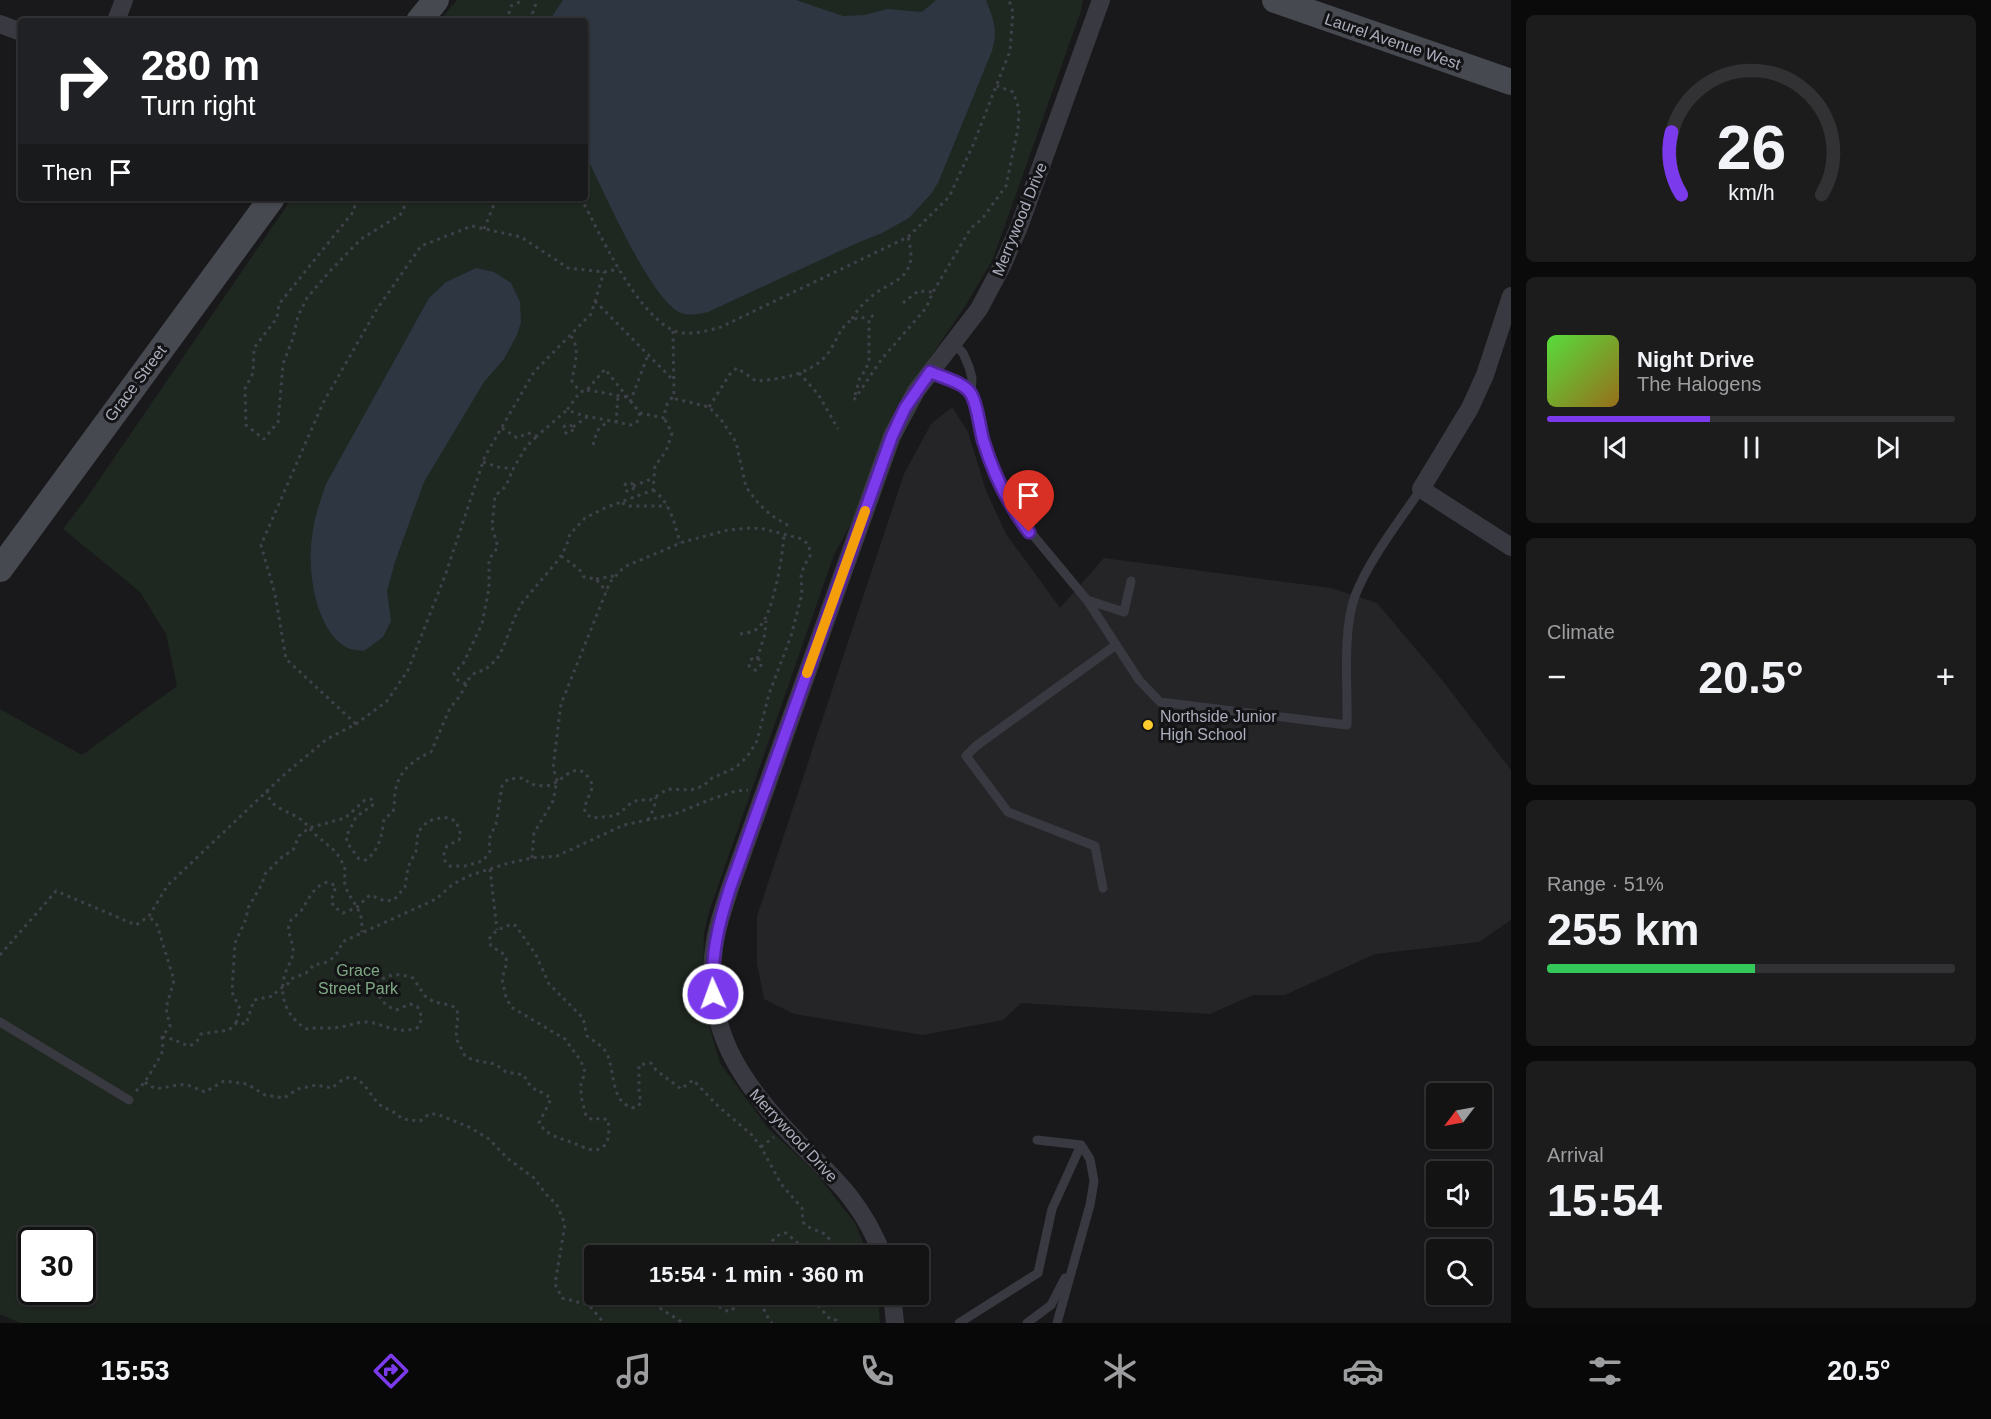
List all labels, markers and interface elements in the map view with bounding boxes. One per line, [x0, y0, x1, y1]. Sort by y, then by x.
street label: Laurel Avenue West [1323, 10, 1464, 73]
icon: right [42, 42, 120, 120]
text: 280 m [141, 42, 260, 89]
text: Turn right [141, 91, 256, 121]
text: 26 [1716, 113, 1786, 182]
icon: arrive [104, 156, 137, 189]
text: Then [42, 160, 92, 185]
street label: Merrywood Drive [989, 160, 1050, 278]
text: km/h [1728, 182, 1774, 206]
street label: Grace Street [101, 342, 170, 425]
text: Night Drive [1637, 347, 1754, 372]
text: The Halogens [1637, 373, 1762, 395]
icon: previous [1599, 431, 1632, 464]
icon: pause [1735, 431, 1768, 464]
icon: next [1871, 431, 1904, 464]
pin [1003, 470, 1054, 532]
icon: arrive [1012, 479, 1045, 512]
text: Climate [1547, 621, 1615, 643]
text: 20.5° [1698, 652, 1804, 703]
text: − [1547, 658, 1566, 695]
text: + [1936, 658, 1955, 695]
place label: Northside Junior High School [1160, 708, 1277, 743]
marker: Northside Junior High School [1141, 718, 1155, 732]
text: Range · 51% [1547, 873, 1664, 895]
text: 255 km [1547, 904, 1700, 955]
park label: Grace Street Park [318, 962, 399, 997]
position arrow [681, 962, 745, 1026]
north arrow [1426, 1083, 1492, 1149]
map controls [1426, 1083, 1492, 1305]
street label: Merrywood Drive [746, 1085, 841, 1185]
text: Arrival [1547, 1144, 1604, 1166]
button: sound [1426, 1161, 1492, 1227]
text: 15:54 [1547, 1175, 1662, 1226]
speed limit sign: 30 [18, 1227, 96, 1305]
button: search [1426, 1239, 1492, 1305]
text: 15:54 · 1 min · 360 m [649, 1262, 864, 1287]
icon: directions [370, 1350, 412, 1392]
icon: music [613, 1350, 655, 1392]
icon: phone [856, 1350, 898, 1392]
icon: climate [1099, 1350, 1141, 1392]
icon: car [1342, 1350, 1384, 1392]
icon: filters [1584, 1350, 1626, 1392]
text: 15:53 [100, 1356, 169, 1386]
text: 20.5° [1827, 1356, 1891, 1386]

